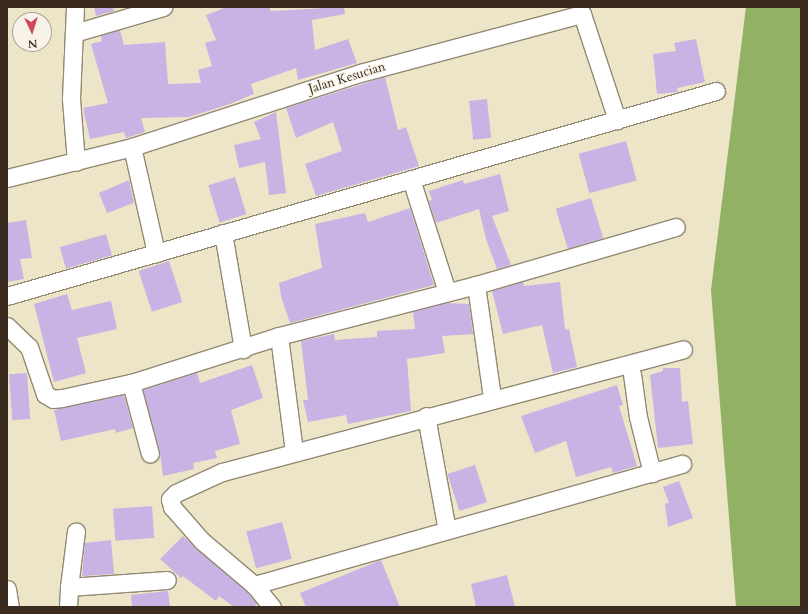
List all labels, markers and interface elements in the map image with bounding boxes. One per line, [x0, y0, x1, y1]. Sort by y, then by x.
north arrow [12, 12, 52, 52]
text: N [28, 36, 38, 51]
street label: Jalan Kesucian [307, 59, 387, 97]

